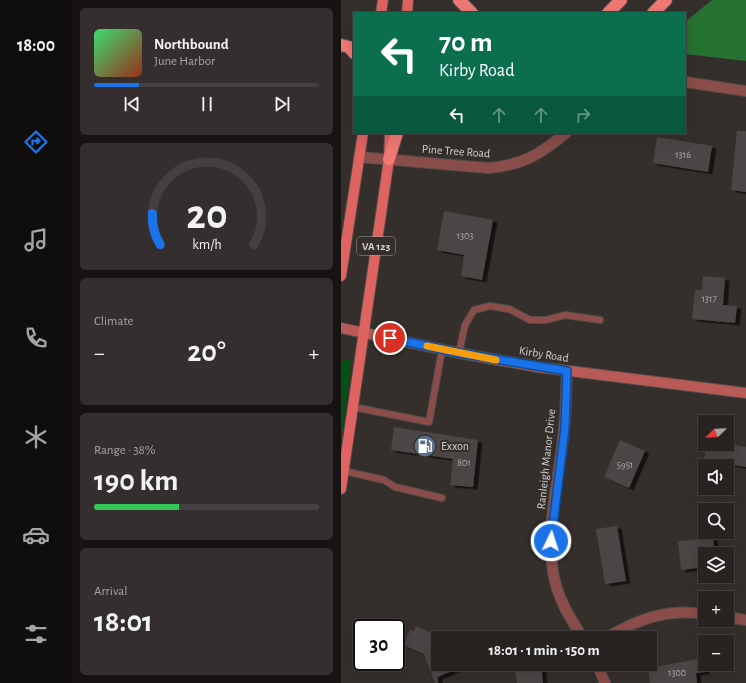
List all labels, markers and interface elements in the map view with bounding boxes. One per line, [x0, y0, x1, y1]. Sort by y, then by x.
icon: left [373, 28, 425, 80]
text: 70 m [439, 29, 493, 57]
text: 18:00 [17, 37, 55, 55]
text: Northbound [154, 37, 229, 52]
text: June Harbor [154, 55, 215, 68]
text: Kirby Road [439, 62, 515, 80]
icon: previous [121, 93, 143, 115]
icon: pause [196, 93, 218, 115]
icon: next [271, 93, 293, 115]
icon: left [446, 104, 468, 126]
icon: ahead [488, 104, 510, 126]
icon: ahead [530, 104, 552, 126]
icon: right [572, 104, 594, 126]
icon: directions [22, 128, 50, 156]
street label: Pine Tree Road [421, 143, 491, 159]
house number: 1316 [675, 150, 691, 160]
text: 20 [186, 194, 227, 235]
icon: music [22, 226, 50, 254]
house number: 1303 [457, 231, 473, 241]
text: km/h [192, 237, 221, 251]
road number: VA 123 [357, 237, 395, 255]
house number: 1317 [701, 294, 717, 304]
text: Climate [94, 315, 133, 328]
pin [373, 321, 407, 355]
icon: phone [22, 324, 50, 352]
icon: arrive [379, 327, 401, 349]
text: 20° [187, 337, 226, 367]
text: − [94, 342, 105, 364]
text: + [308, 342, 319, 364]
street label: Kirby Road [518, 344, 570, 365]
street label: Ranleigh Manor Drive [535, 408, 557, 510]
north arrow [698, 415, 734, 451]
map controls [698, 415, 734, 671]
icon: climate [22, 423, 50, 451]
fuel station icon: Exxon [412, 433, 438, 459]
place label: Exxon [441, 440, 469, 452]
text: Range · 38% [94, 444, 155, 457]
house number: 801 [457, 458, 471, 468]
button: sound [698, 459, 734, 495]
house number: 5951 [617, 460, 633, 470]
text: 190 km [94, 466, 179, 496]
button: search [698, 503, 734, 539]
position arrow [530, 520, 572, 562]
icon: car [22, 521, 50, 549]
button: layers [698, 547, 734, 583]
text: Arrival [94, 585, 127, 598]
button: + [698, 591, 734, 627]
text: 18:01 [94, 607, 153, 637]
speed limit sign: 30 [353, 619, 405, 671]
icon: filters [22, 620, 50, 648]
button: − [698, 635, 734, 671]
text: 18:01 · 1 min · 150 m [488, 643, 600, 658]
house number: 1300 [668, 668, 686, 678]

